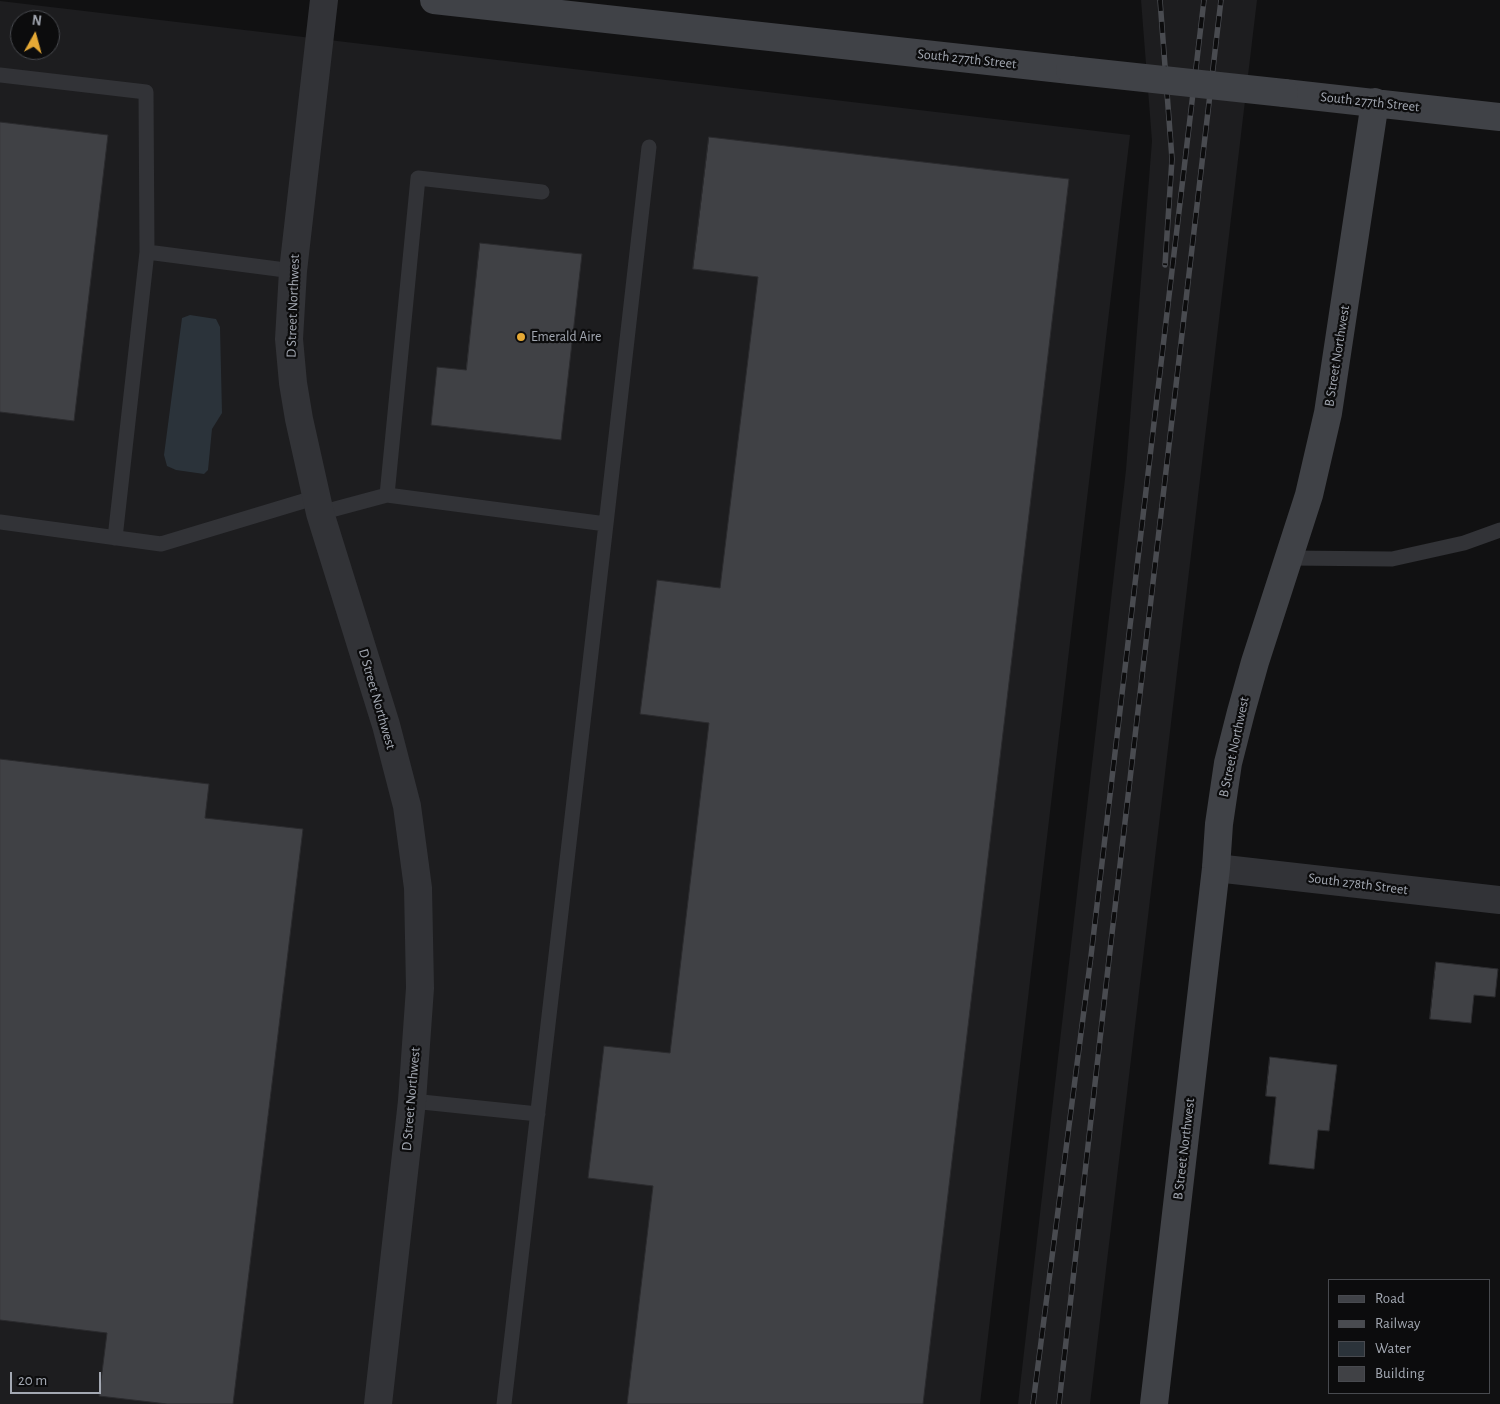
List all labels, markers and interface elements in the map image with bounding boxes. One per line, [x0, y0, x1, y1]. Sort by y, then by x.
north arrow [10, 10, 60, 60]
text: N [31, 14, 42, 29]
street label: South 277th Street [917, 45, 1017, 73]
street label: South 277th Street [1320, 88, 1420, 116]
street label: D Street Northwest [283, 254, 303, 358]
street label: B Street Northwest [1321, 304, 1353, 408]
place label: Emerald Aire [531, 329, 602, 345]
marker: Emerald Aire [515, 331, 527, 343]
street label: D Street Northwest [355, 647, 399, 751]
street label: B Street Northwest [1215, 695, 1253, 799]
street label: South 278th Street [1307, 870, 1409, 898]
street label: D Street Northwest [398, 1046, 424, 1152]
street label: B Street Northwest [1169, 1097, 1199, 1201]
legend [1328, 1279, 1490, 1394]
text: Road [1375, 1291, 1405, 1306]
text: Railway [1375, 1316, 1420, 1331]
text: Water [1375, 1341, 1411, 1356]
scale bar [12, 1362, 104, 1394]
text: Building [1375, 1366, 1425, 1381]
text: 20 m [18, 1373, 47, 1388]

